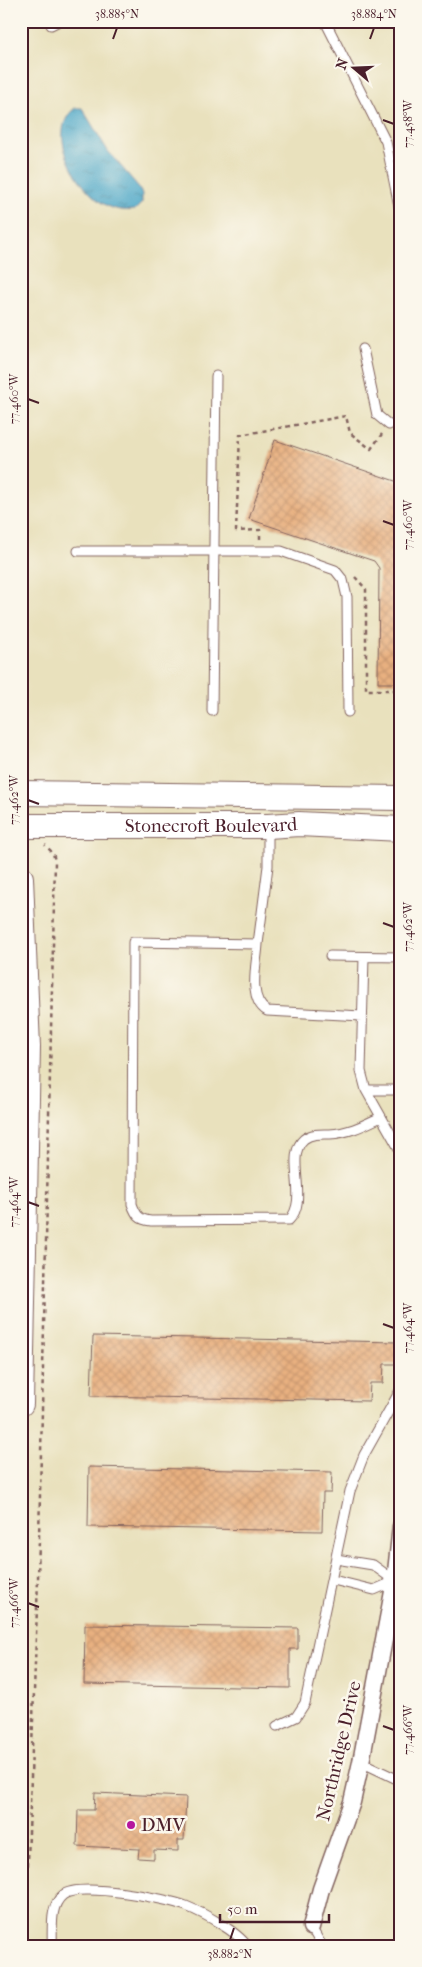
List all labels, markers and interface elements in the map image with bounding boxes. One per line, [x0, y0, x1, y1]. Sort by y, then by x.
text: 38.885°N [95, 7, 139, 21]
text: 38.884°N [351, 7, 397, 21]
north arrow [330, 42, 380, 92]
text: N [332, 56, 352, 72]
text: 77.458°W [401, 99, 415, 148]
text: 77.460°W [7, 373, 21, 424]
text: 77.460°W [401, 499, 415, 550]
text: 77.462°W [7, 774, 21, 825]
street label: Stonecroft Boulevard [125, 813, 299, 837]
text: 77.462°W [401, 901, 415, 952]
text: 77.464°W [7, 1175, 21, 1227]
text: 77.464°W [401, 1301, 415, 1353]
text: 77.466°W [7, 1577, 21, 1628]
street label: Northridge Drive [312, 1679, 366, 1823]
text: 77.466°W [401, 1704, 415, 1755]
place label: DMV [141, 1814, 186, 1836]
marker: DMV [125, 1819, 137, 1831]
scale bar [220, 1892, 328, 1924]
text: 50 m [227, 1900, 258, 1918]
text: 38.882°N [208, 1947, 252, 1961]

